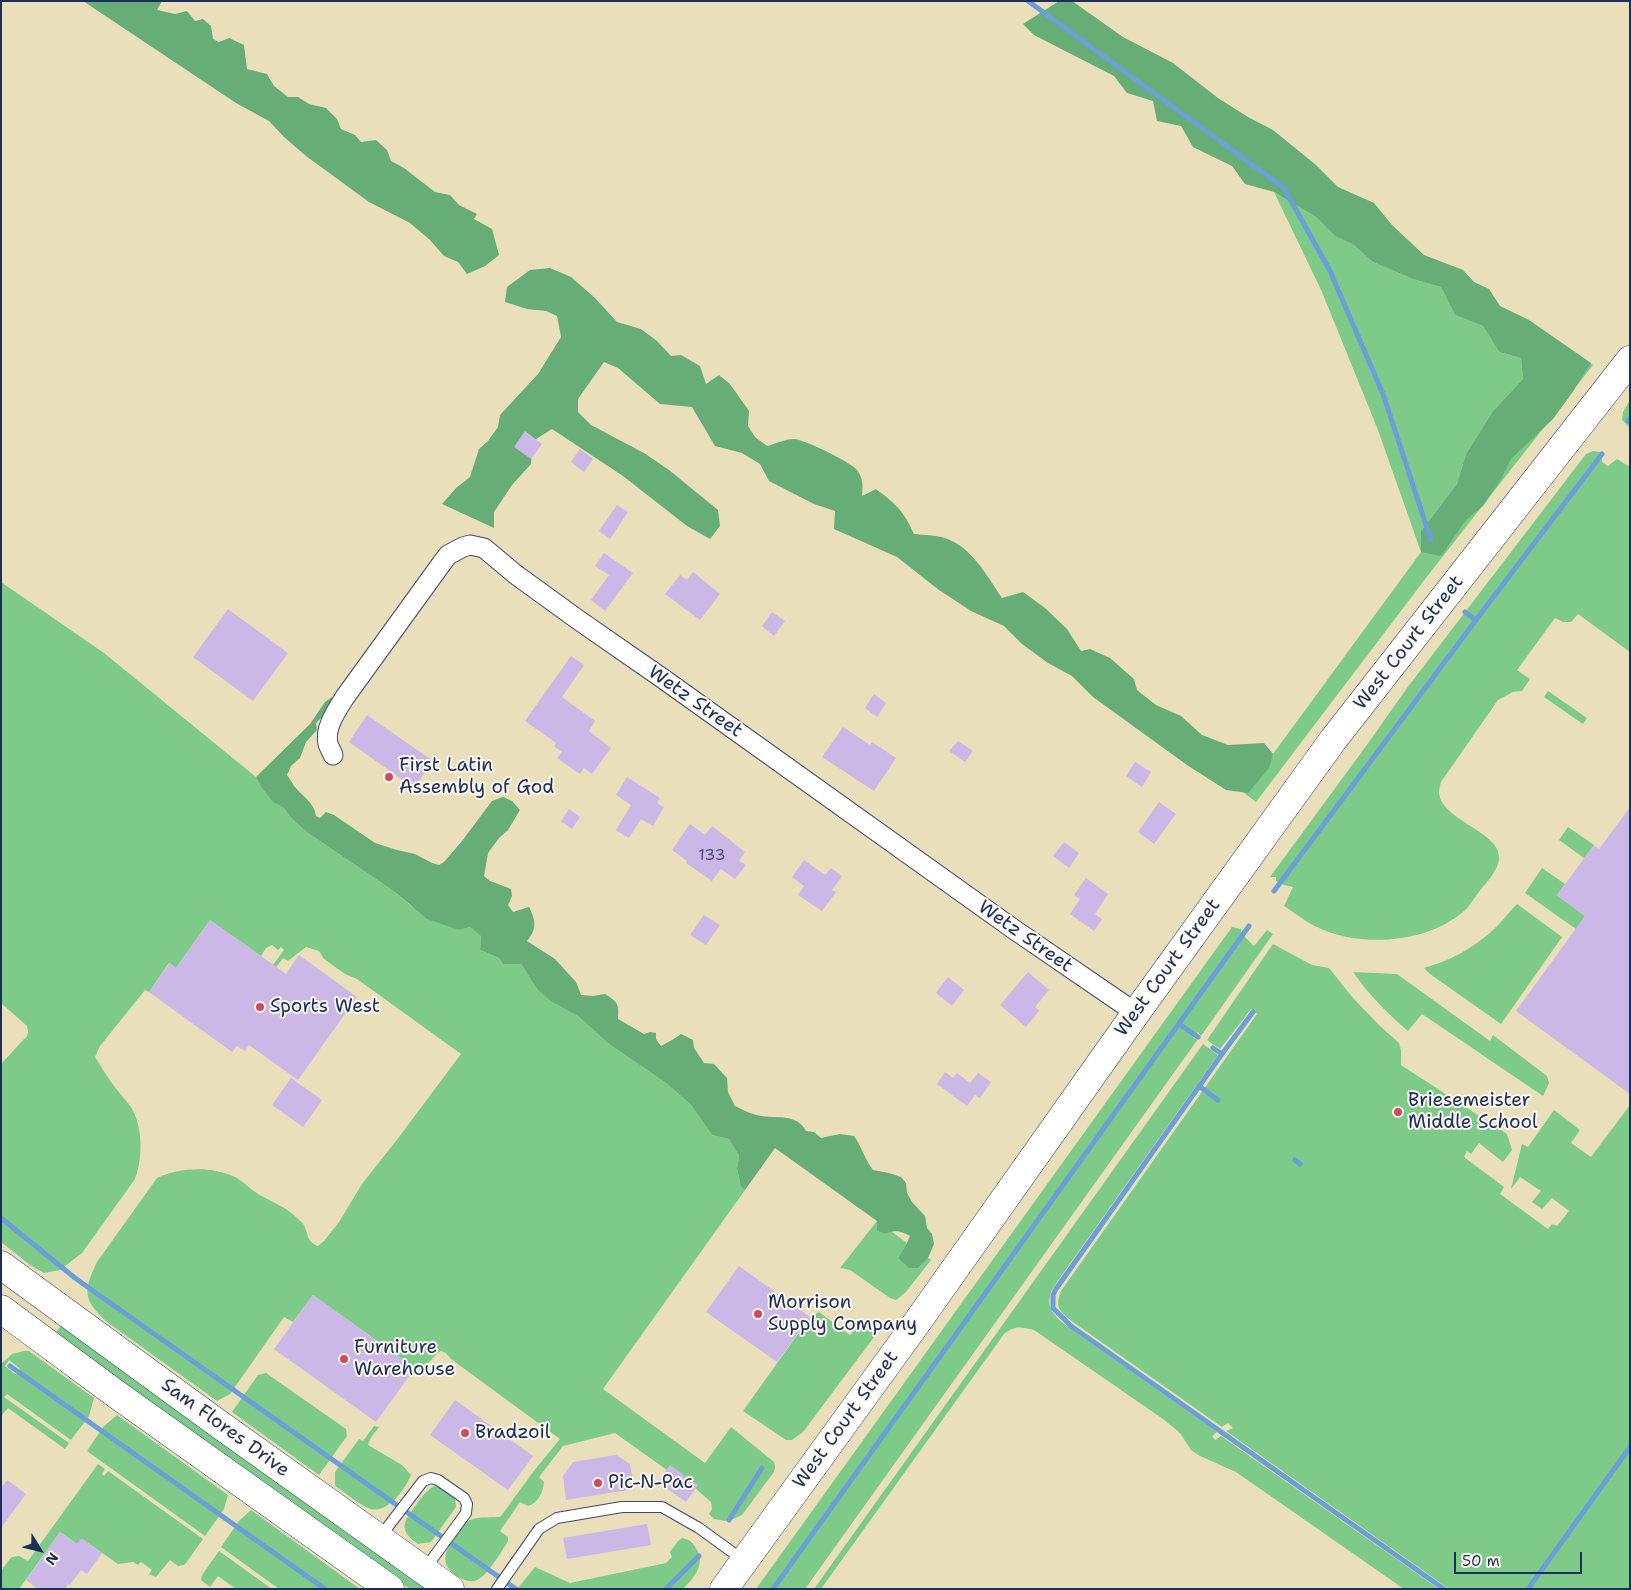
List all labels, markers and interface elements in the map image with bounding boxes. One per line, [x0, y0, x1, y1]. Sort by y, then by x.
street label: West Court Street [1349, 571, 1469, 715]
street label: Wetz Street [643, 661, 747, 743]
place label: First Latin Assembly of God [399, 755, 554, 799]
marker: First Latin Assembly of God [383, 771, 395, 783]
house number: 133 [698, 846, 726, 866]
street label: West Court Street [1110, 895, 1226, 1041]
street label: Wetz Street [973, 896, 1077, 978]
place label: Sports West [270, 996, 380, 1018]
marker: Sports West [254, 1001, 266, 1013]
place label: Briesemeister Middle School [1408, 1090, 1538, 1134]
marker: Briesemeister Middle School [1392, 1106, 1404, 1118]
place label: Morrison Supply Company [768, 1292, 917, 1336]
marker: Morrison Supply Company [752, 1308, 764, 1320]
place label: Furniture Warehouse [354, 1337, 455, 1381]
street label: West Court Street [788, 1347, 904, 1493]
marker: Furniture Warehouse [338, 1353, 350, 1365]
street label: Sam Flores Drive [156, 1374, 294, 1482]
place label: Bradzoil [475, 1422, 550, 1444]
marker: Bradzoil [459, 1427, 471, 1439]
place label: Pic-N-Pac [608, 1472, 693, 1494]
marker: Pic-N-Pac [592, 1477, 604, 1489]
north arrow [15, 1525, 65, 1575]
scale bar [1456, 1542, 1584, 1574]
text: N [42, 1549, 63, 1569]
text: 50 m [1462, 1551, 1500, 1571]

